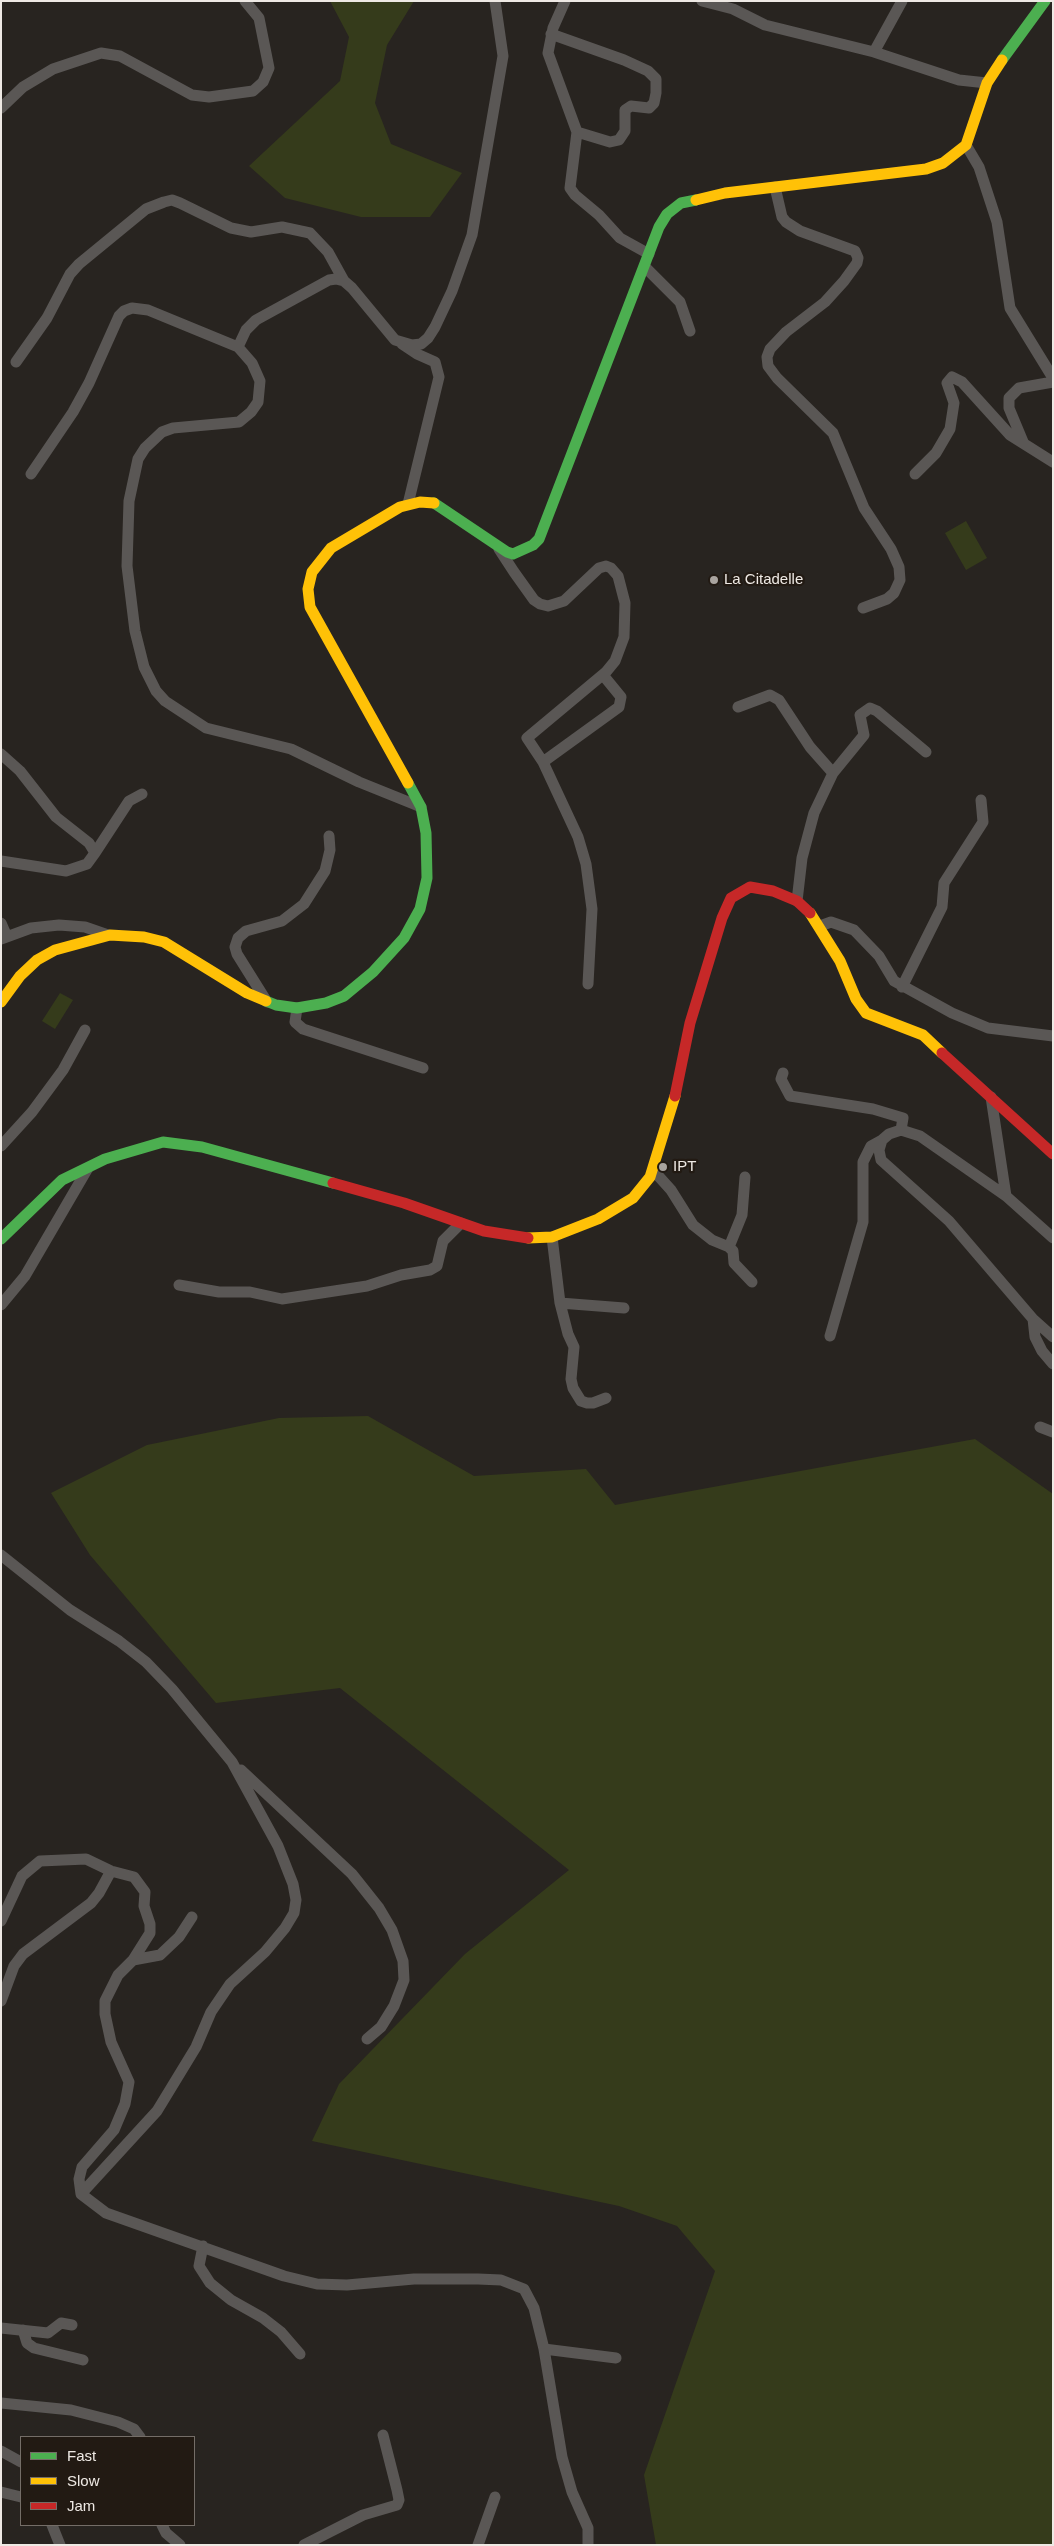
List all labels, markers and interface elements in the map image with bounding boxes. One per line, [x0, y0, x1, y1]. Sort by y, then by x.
place label: La Citadelle [724, 571, 803, 589]
marker: La Citadelle [708, 574, 720, 586]
place label: IPT [673, 1158, 696, 1176]
marker: IPT [657, 1161, 669, 1173]
legend [20, 2436, 195, 2526]
text: Fast [67, 2447, 96, 2464]
text: Slow [67, 2472, 100, 2489]
text: Jam [67, 2497, 95, 2514]

